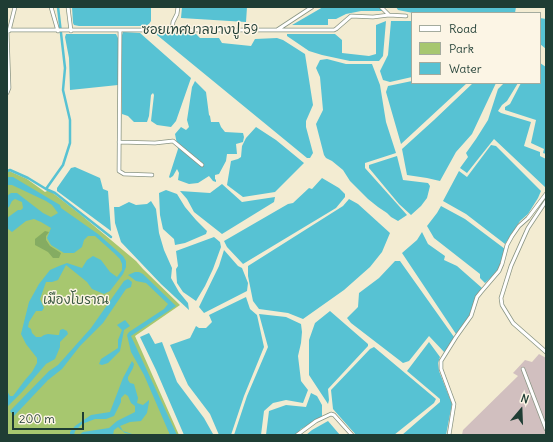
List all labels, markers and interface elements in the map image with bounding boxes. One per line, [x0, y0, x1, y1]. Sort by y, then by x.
legend [411, 12, 541, 84]
text: Road [449, 21, 477, 36]
street label: ซอยเทศบาลบางปู 59 [142, 22, 258, 38]
text: Park [449, 41, 474, 56]
text: Water [449, 61, 482, 76]
park label: เมืองโบราณ [43, 292, 109, 308]
north arrow [501, 390, 541, 430]
text: N [519, 391, 531, 407]
scale bar [14, 404, 86, 430]
text: 200 m [19, 411, 55, 426]

